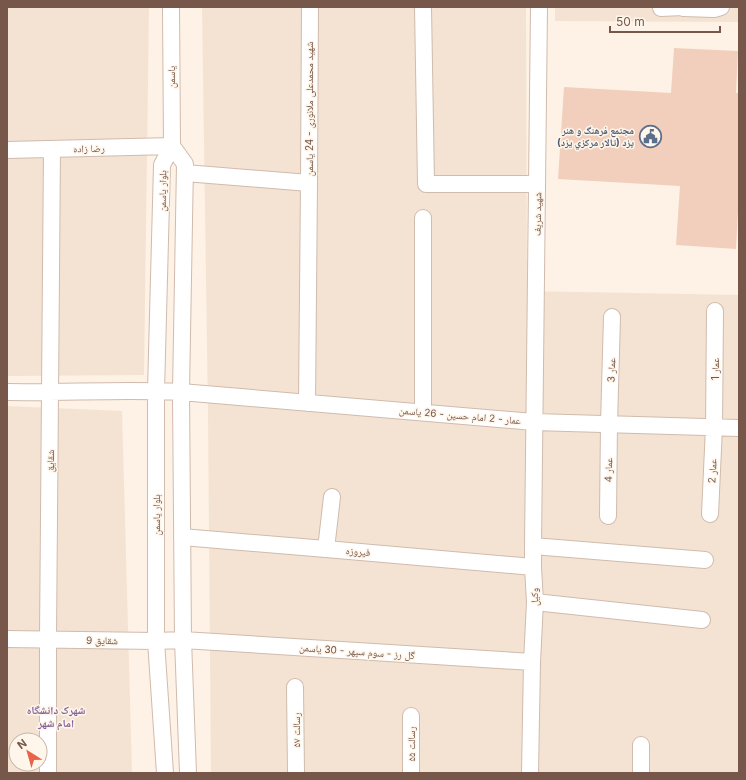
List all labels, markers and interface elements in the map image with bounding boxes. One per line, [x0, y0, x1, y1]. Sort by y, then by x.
scale bar [610, 8, 720, 34]
text: 50 m [616, 14, 645, 29]
street label: شهید محمدعلی ملانوری - 24 یاسمن [303, 41, 316, 176]
street label: یاسمن [165, 66, 178, 88]
public building icon: مجتمع فرهنگ و هنر یزد (تالار مركزي یزد) [637, 123, 663, 149]
place label: مجتمع فرهنگ و هنر یزد (تالار مركزي یزد) [557, 124, 635, 150]
street label: رضا زاده [73, 142, 105, 154]
street label: بلوار یاسمن [156, 170, 169, 212]
street label: شهید شریف [531, 192, 544, 236]
street label: عمار 3 [605, 358, 617, 382]
street label: عمار 1 [709, 358, 721, 380]
street label: عمار - 2 امام حسین - 26 یاسمن [398, 404, 521, 428]
street label: شقایق [44, 449, 57, 473]
street label: عمار 4 [602, 457, 614, 483]
street label: عمار 2 [705, 458, 719, 484]
street label: بلوار یاسمن [150, 494, 163, 536]
street label: فیروزه [345, 544, 371, 558]
street label: وکیل [528, 587, 541, 606]
street label: شقایق 9 [86, 634, 118, 647]
street label: گل رز - سوم سپهر - 30 یاسمن [299, 641, 416, 663]
district label: شهرک دانشگاه امام شهر [27, 703, 86, 731]
street label: رسالت ۵۷ [290, 712, 302, 748]
street label: رسالت ۵۵ [405, 726, 417, 762]
north arrow [8, 732, 48, 772]
text: N [14, 736, 30, 752]

